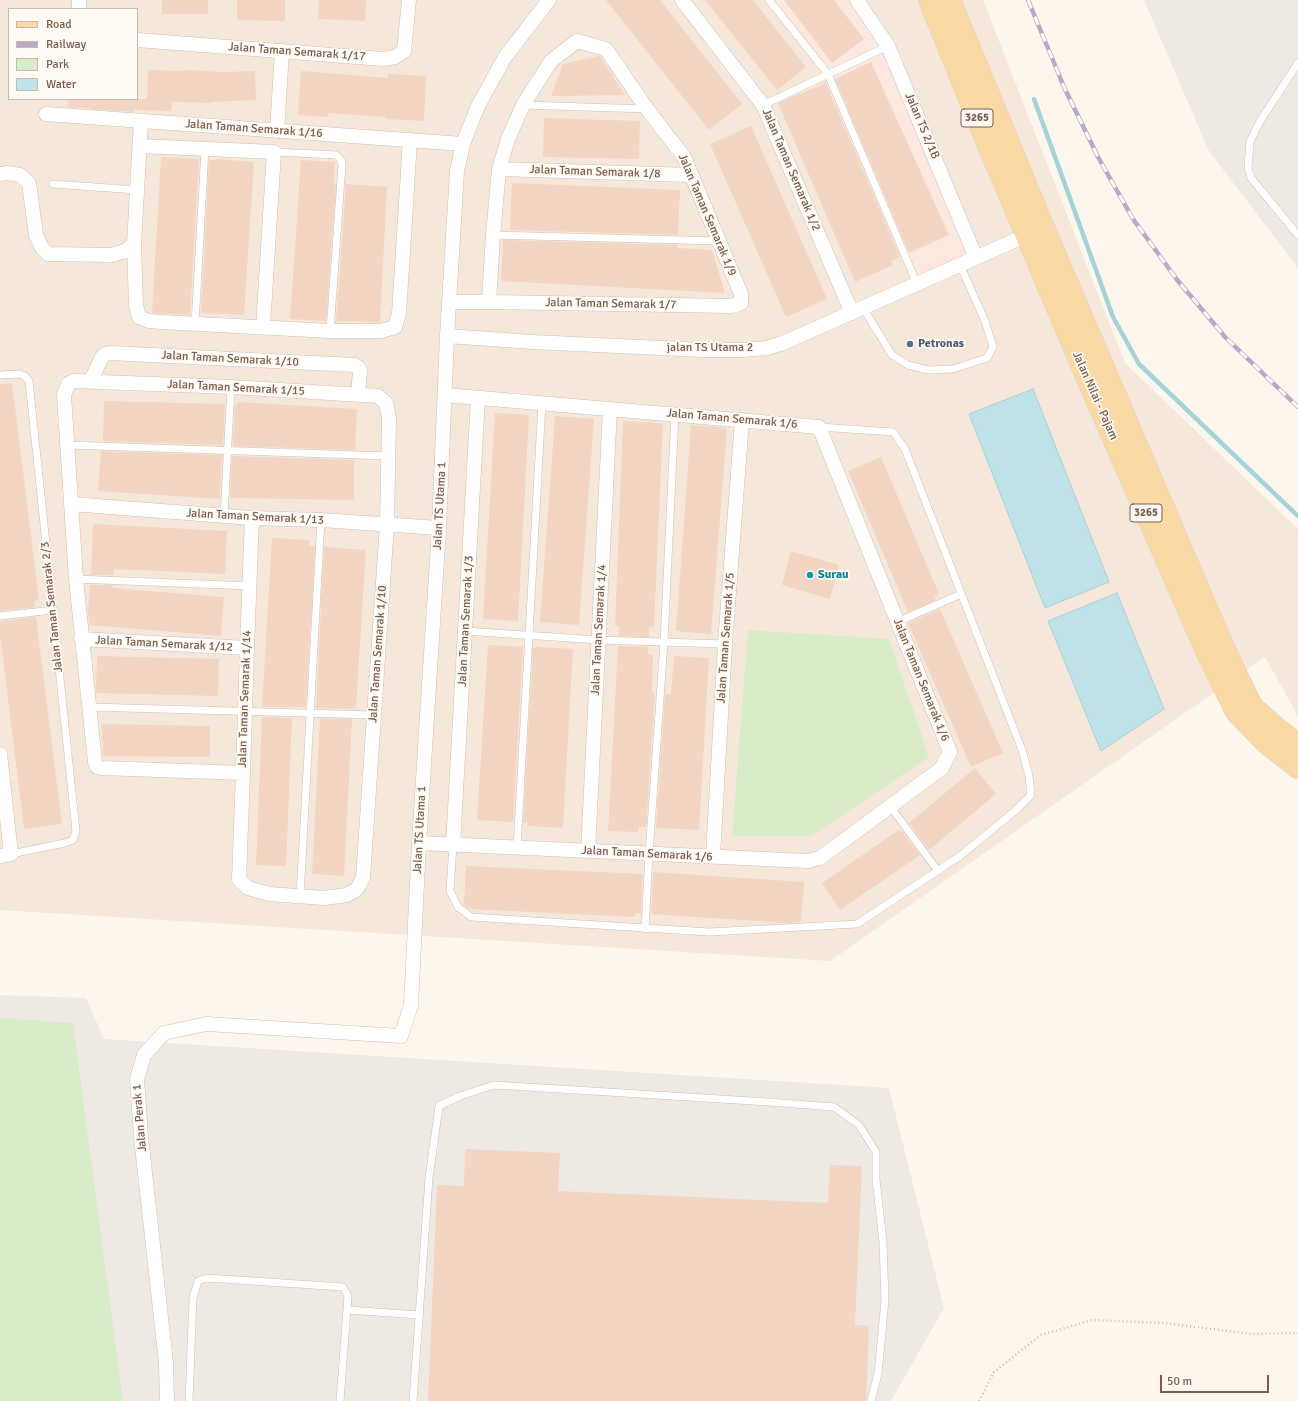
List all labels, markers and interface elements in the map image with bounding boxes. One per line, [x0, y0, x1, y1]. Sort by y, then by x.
legend [8, 8, 138, 100]
text: Road [46, 17, 72, 32]
text: Railway [46, 37, 86, 52]
street label: Jalan Taman Semarak 1/17 [228, 40, 366, 64]
text: Park [46, 57, 69, 72]
text: Water [46, 77, 76, 92]
street label: Jalan TS 2/1B [902, 91, 942, 161]
street label: Jalan Taman Semarak 1/2 [759, 107, 823, 233]
road number: 3265 [961, 109, 993, 127]
street label: Jalan Taman Semarak 1/16 [185, 117, 323, 141]
street label: Jalan Taman Semarak 1/9 [675, 152, 739, 278]
street label: Jalan Taman Semarak 1/8 [529, 163, 661, 181]
street label: Jalan Taman Semarak 1/7 [545, 296, 677, 312]
place label: Petronas [918, 337, 964, 351]
marker: Petronas [905, 339, 915, 349]
street label: jalan TS Utama 2 [667, 341, 753, 355]
street label: Jalan Taman Semarak 1/10 [161, 348, 299, 370]
street label: Jalan Nilai - Pajam [1069, 350, 1121, 442]
street label: Jalan Taman Semarak 1/15 [167, 377, 305, 399]
street label: Jalan Taman Semarak 1/6 [666, 406, 798, 432]
street label: Jalan TS Utama 1 [431, 462, 449, 550]
road number: 3265 [1130, 504, 1162, 522]
street label: Jalan Taman Semarak 1/13 [186, 506, 324, 528]
street label: Jalan Taman Semarak 2/3 [38, 541, 66, 673]
street label: Jalan Taman Semarak 1/3 [455, 555, 477, 687]
street label: Jalan Taman Semarak 1/4 [588, 564, 610, 696]
place label: Surau [818, 568, 849, 582]
marker: Surau [805, 570, 815, 580]
street label: Jalan Taman Semarak 1/5 [714, 572, 738, 704]
street label: Jalan Taman Semarak 1/10 [366, 585, 390, 723]
street label: Jalan Taman Semarak 1/6 [890, 616, 952, 744]
street label: Jalan Taman Semarak 1/14 [235, 630, 255, 768]
street label: Jalan Taman Semarak 1/12 [95, 633, 233, 655]
street label: Jalan TS Utama 1 [411, 786, 429, 874]
street label: Jalan Taman Semarak 1/6 [581, 843, 713, 865]
street label: Jalan Perak 1 [130, 1084, 150, 1152]
scale bar [1162, 1367, 1271, 1393]
text: 50 m [1167, 1374, 1192, 1389]

